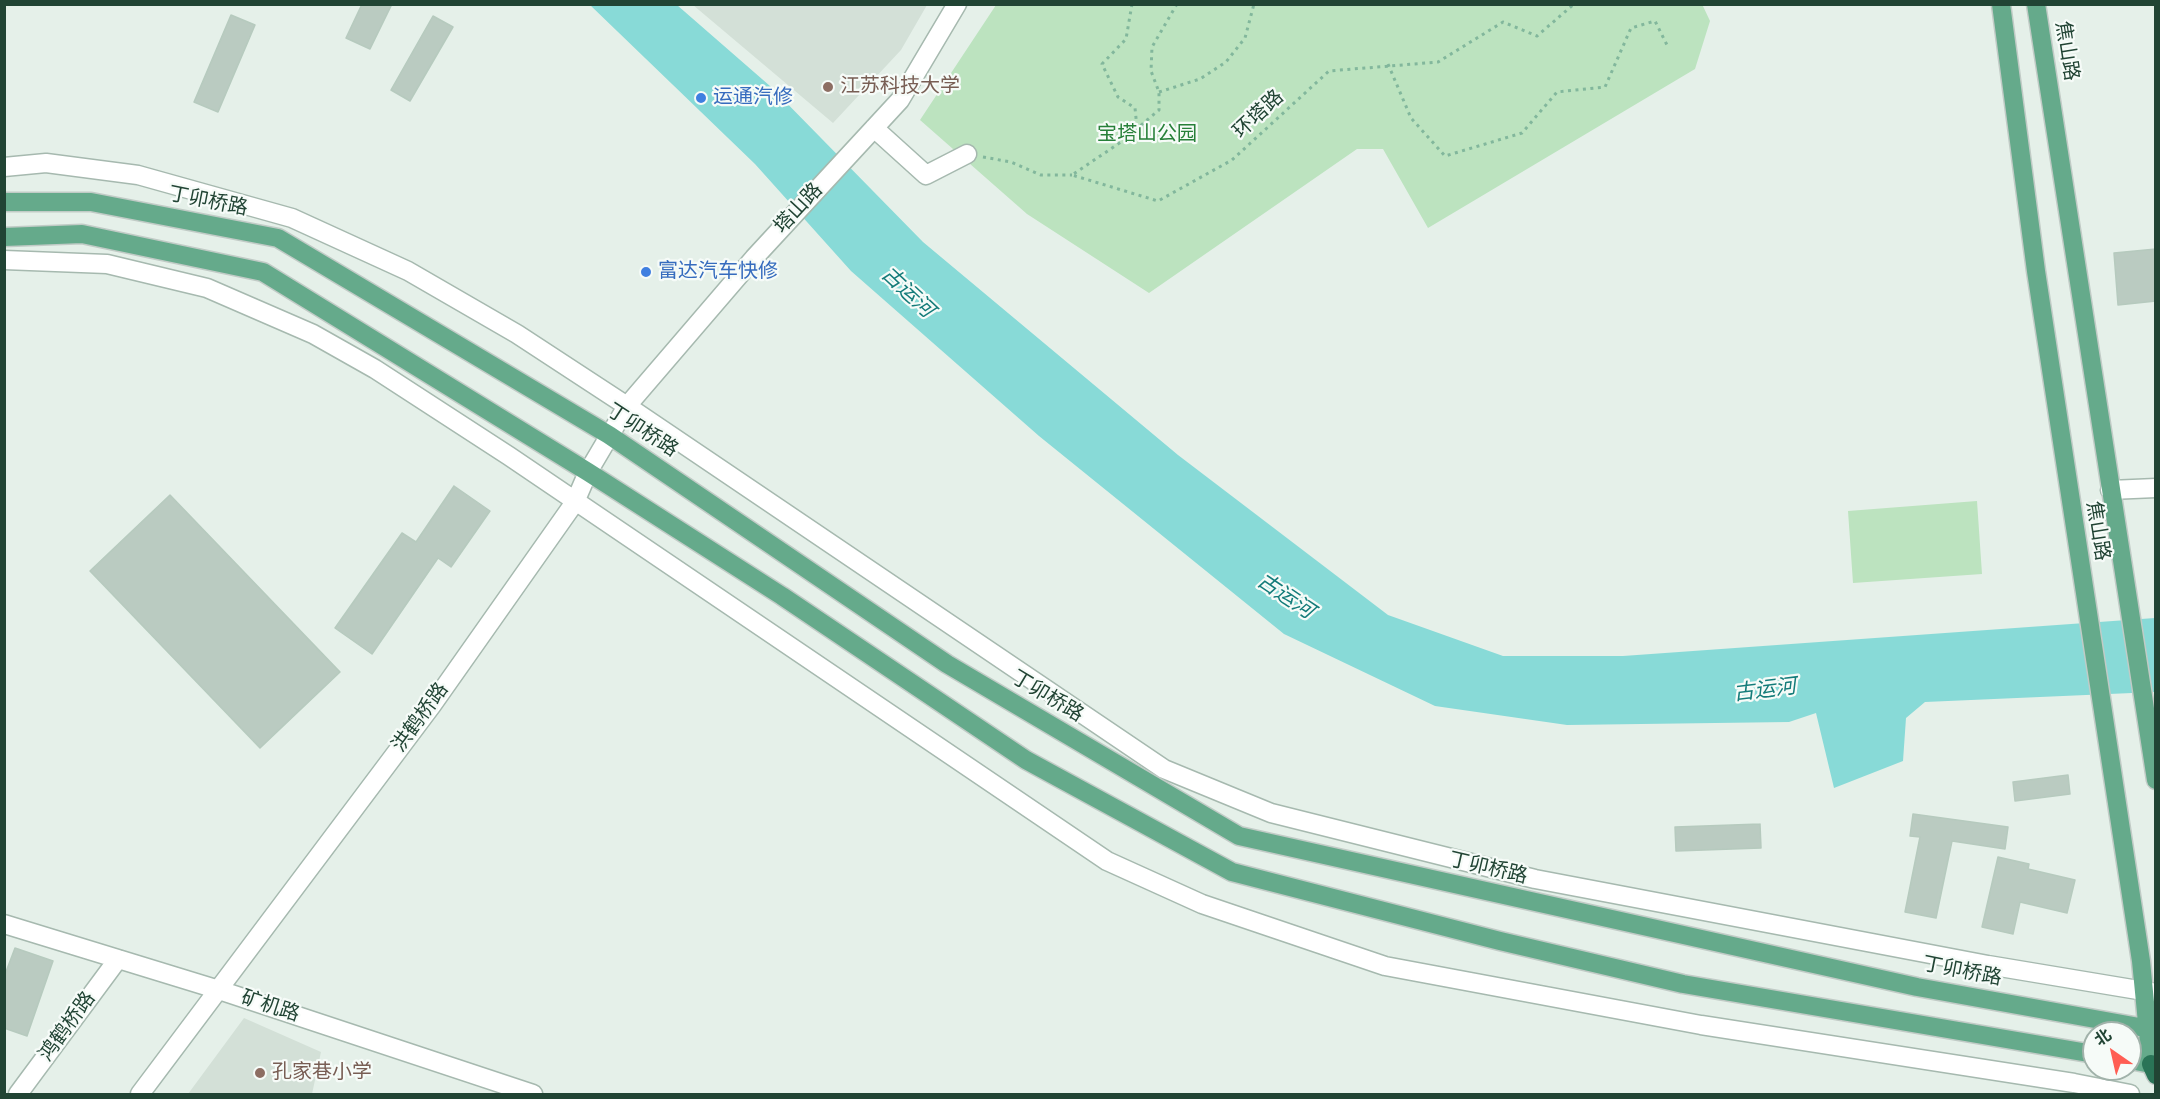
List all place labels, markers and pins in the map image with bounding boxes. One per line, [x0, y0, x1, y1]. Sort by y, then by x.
place label: 江苏科技大学 [840, 75, 960, 99]
marker: 江苏科技大学 [821, 80, 835, 94]
place label: 运通汽修 [713, 86, 793, 110]
marker: 运通汽修 [694, 91, 708, 105]
place label: 富达汽车快修 [658, 260, 778, 284]
marker: 富达汽车快修 [639, 265, 653, 279]
place label: 孔家巷小学 [272, 1061, 372, 1085]
marker: 孔家巷小学 [253, 1066, 267, 1080]

